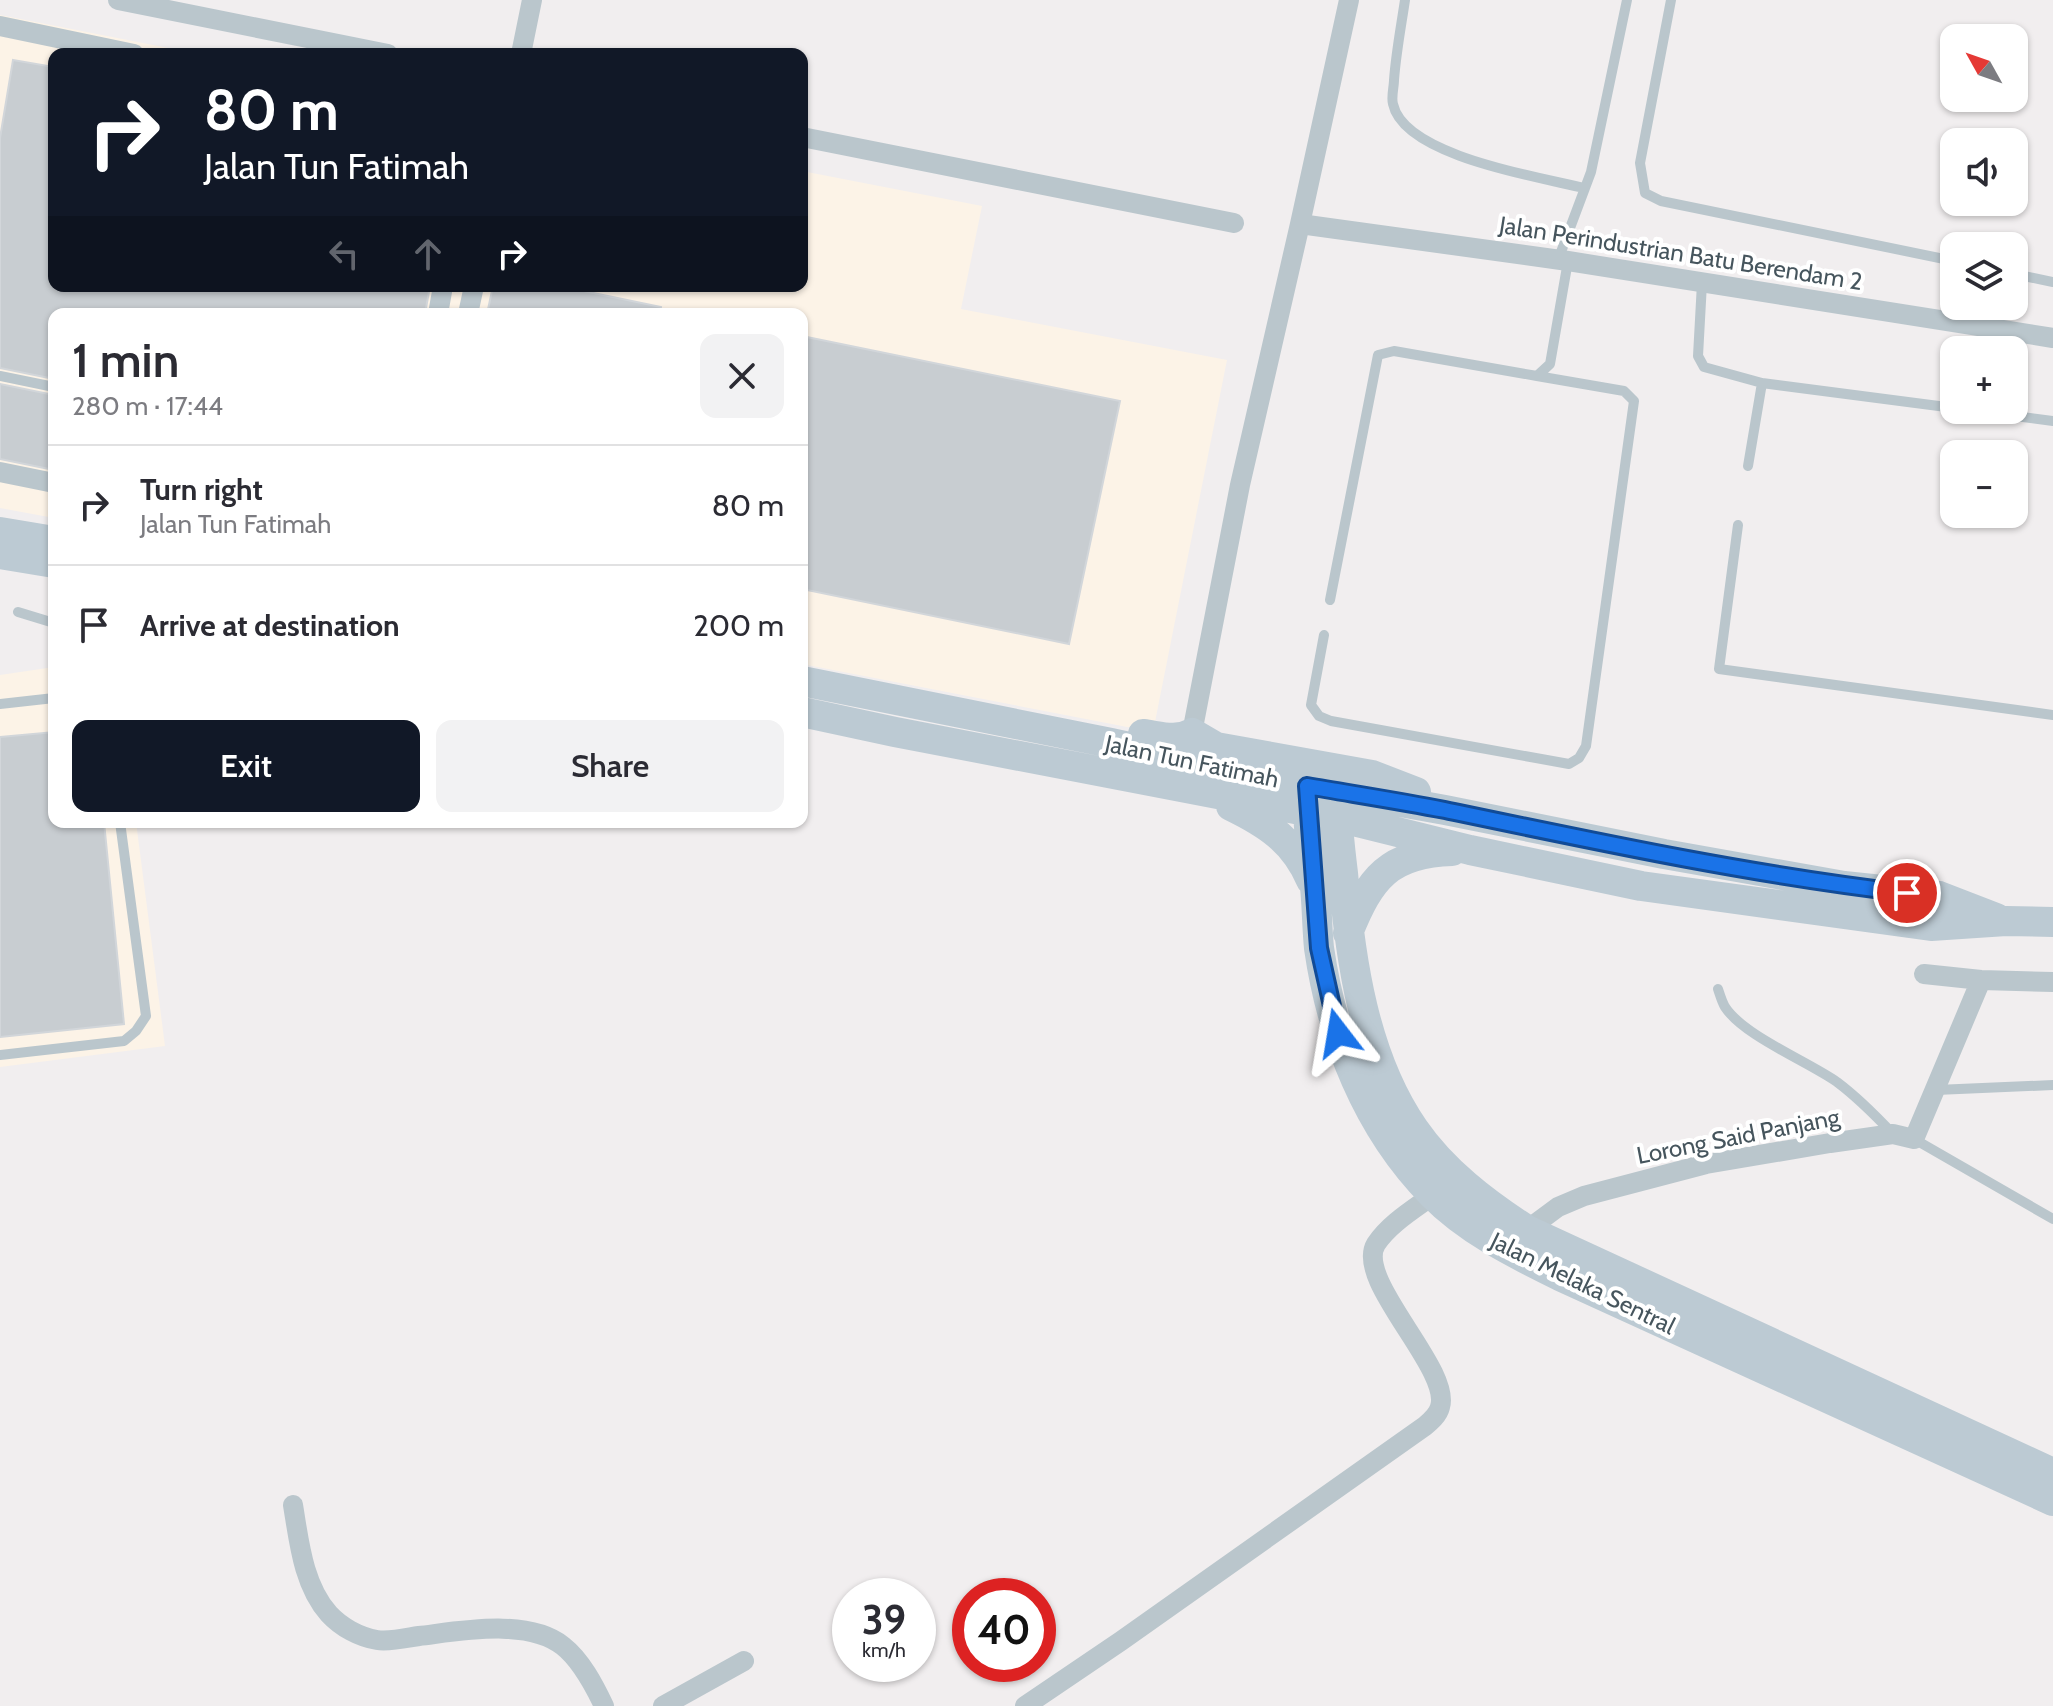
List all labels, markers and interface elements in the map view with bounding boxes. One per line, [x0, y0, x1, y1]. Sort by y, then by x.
north arrow [1940, 24, 2028, 112]
map controls [1940, 24, 2028, 528]
text: 80 m [204, 76, 339, 144]
icon: right [72, 80, 176, 184]
button: sound [1940, 128, 2028, 216]
text: Jalan Tun Fatimah [204, 144, 469, 188]
street label: Jalan Perindustrian Batu Berendam 2 [1496, 210, 1865, 296]
icon: left [322, 232, 366, 276]
icon: ahead [406, 232, 450, 276]
icon: right [490, 232, 534, 276]
button: layers [1940, 232, 2028, 320]
text: 1 min [72, 331, 179, 389]
button: close [700, 334, 784, 418]
button: + [1940, 336, 2028, 424]
text: 280 m · 17:44 [72, 390, 223, 422]
button: − [1940, 440, 2028, 528]
text: Turn right [140, 471, 263, 508]
icon: right [72, 483, 116, 527]
text: 80 m [712, 487, 784, 524]
text: Jalan Tun Fatimah [140, 508, 331, 540]
icon: arrive [72, 603, 116, 647]
text: Arrive at destination [140, 607, 400, 644]
text: 200 m [693, 607, 784, 644]
button: Exit [72, 720, 420, 812]
button: Share [436, 720, 784, 812]
street label: Jalan Tun Fatimah [1102, 728, 1281, 794]
pin [1873, 859, 1941, 927]
icon: arrive [1885, 871, 1929, 915]
position arrow [1296, 991, 1380, 1075]
street label: Lorong Said Panjang [1634, 1102, 1843, 1170]
street label: Jalan Melaka Sentral [1485, 1225, 1680, 1340]
speed limit sign: 40 [952, 1578, 1056, 1682]
text: 39 [862, 1595, 906, 1644]
text: km/h [862, 1638, 906, 1662]

